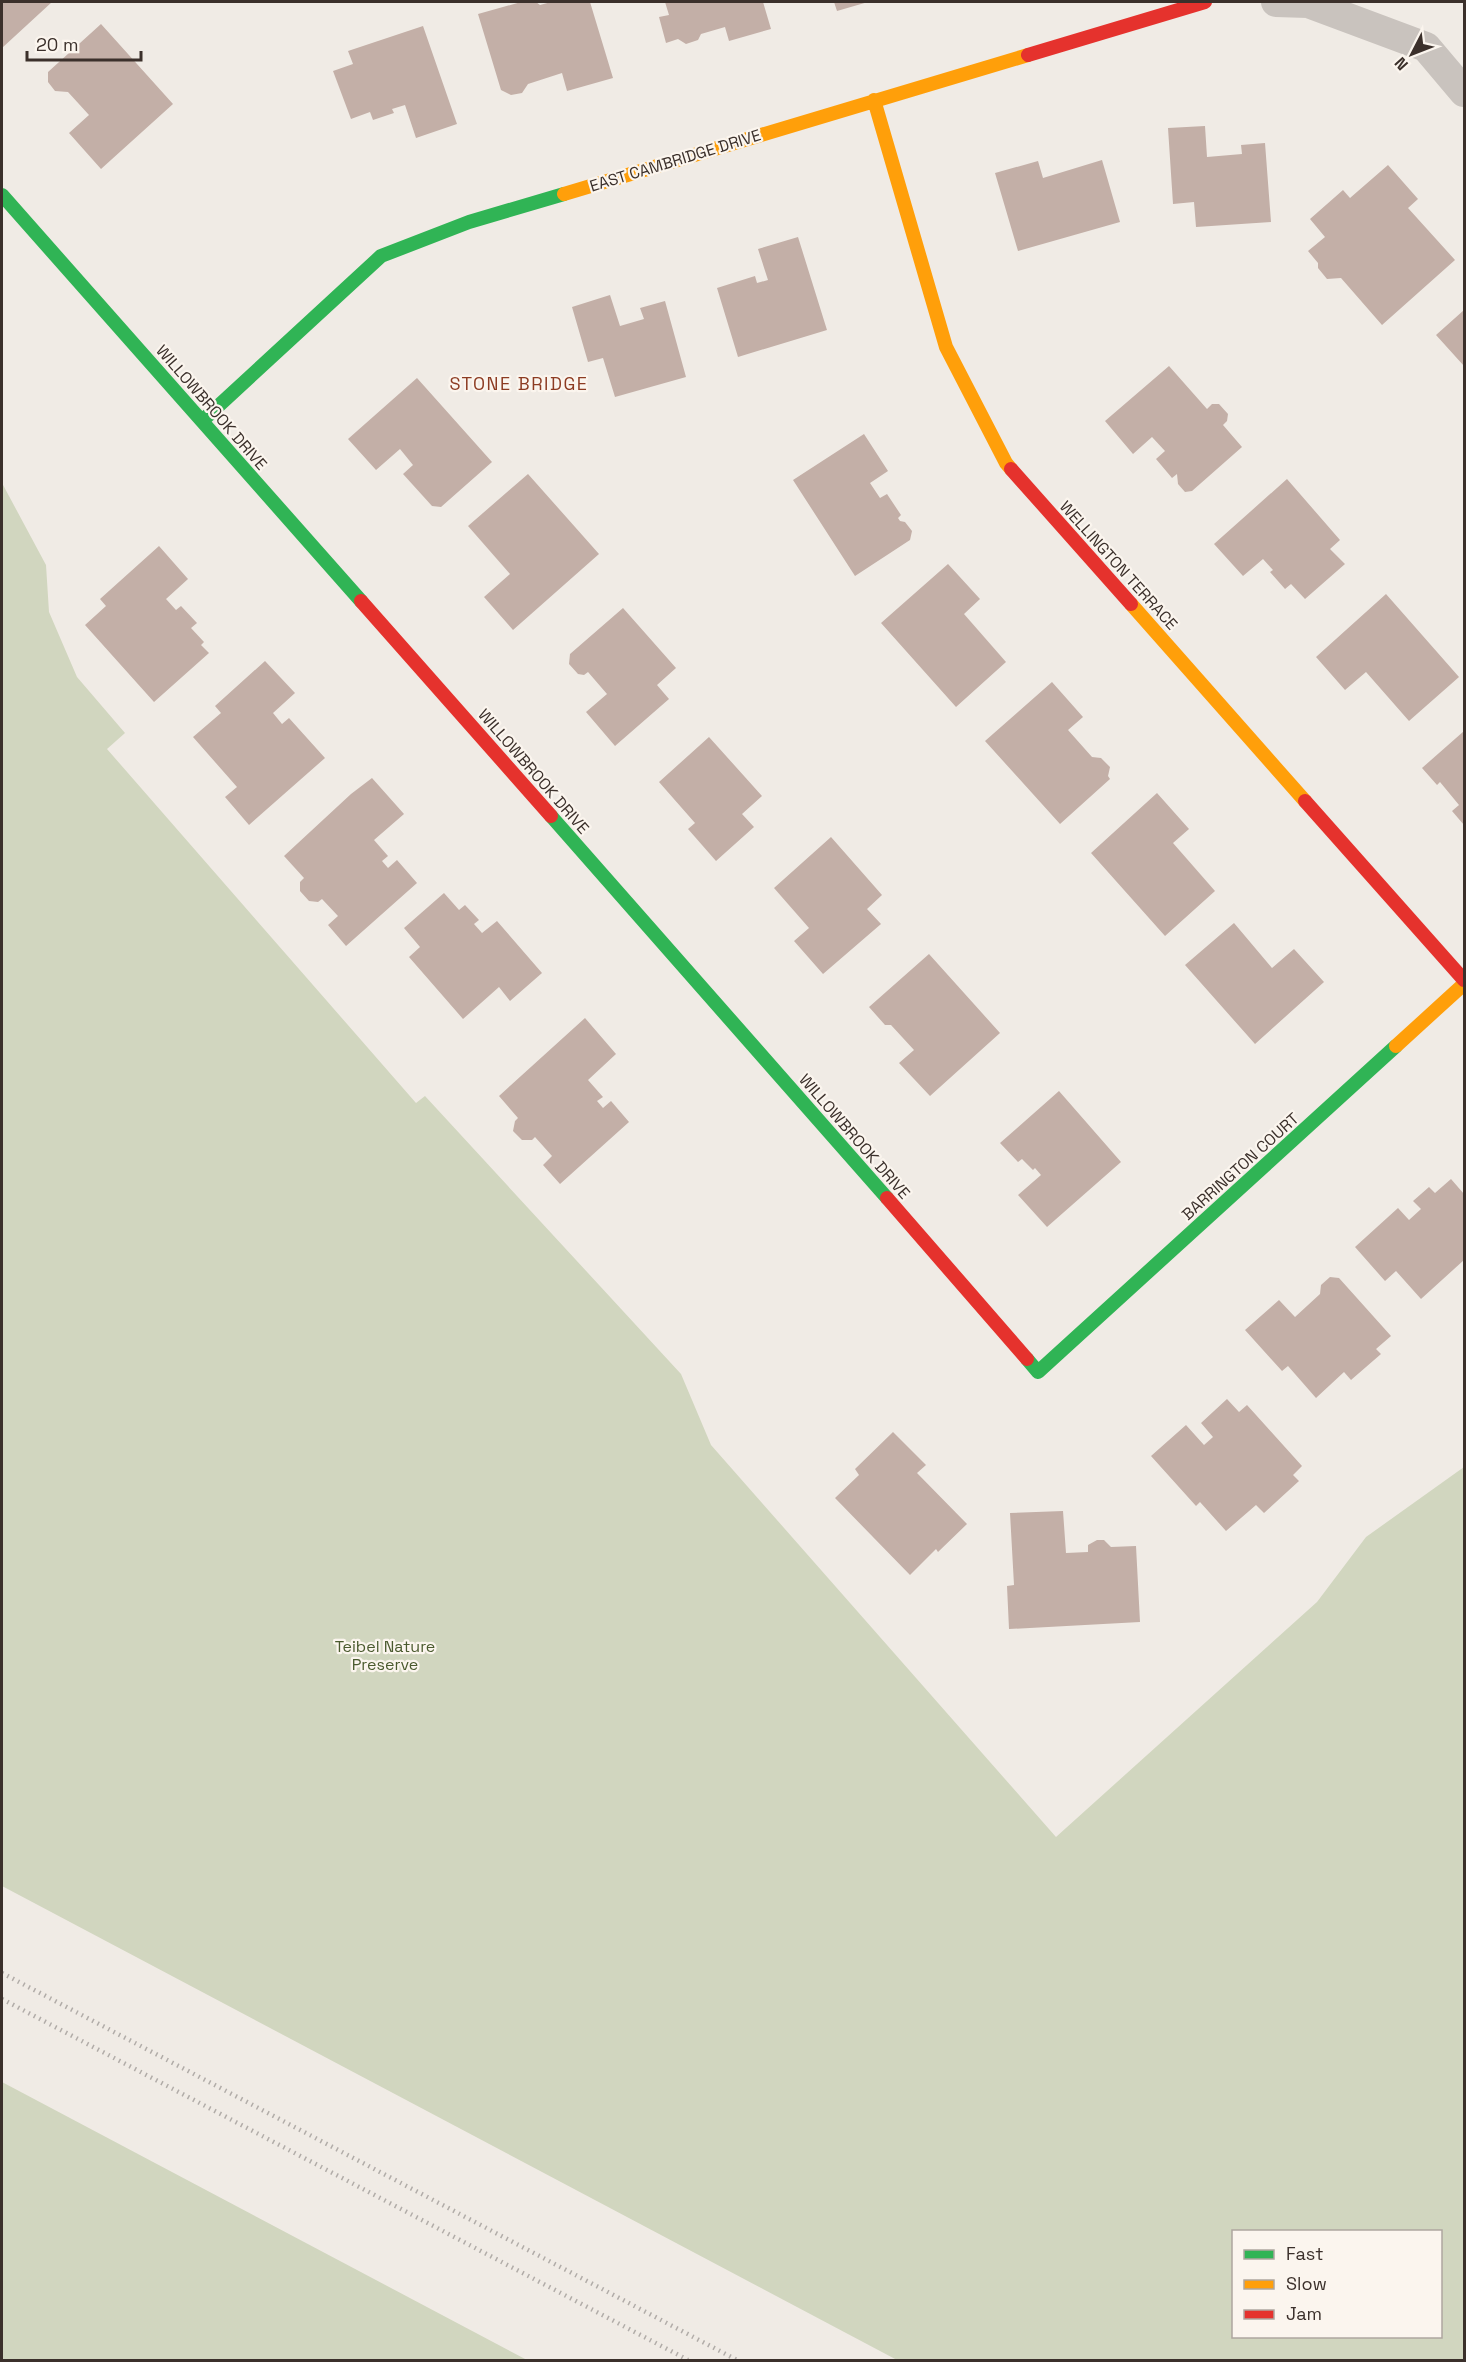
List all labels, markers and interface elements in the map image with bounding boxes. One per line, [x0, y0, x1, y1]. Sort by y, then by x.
scale bar [27, 24, 141, 62]
north arrow [1382, 24, 1442, 84]
text: 20 m [36, 33, 79, 56]
text: N [1390, 53, 1413, 75]
street label: EAST CAMBRIDGE DRIVE [587, 124, 763, 197]
street label: WILLOWBROOK DRIVE [152, 340, 272, 474]
district label: STONE BRIDGE [450, 372, 588, 395]
street label: WELLINGTON TERRACE [1055, 496, 1182, 634]
street label: WILLOWBROOK DRIVE [474, 704, 594, 838]
street label: WILLOWBROOK DRIVE [795, 1069, 915, 1203]
street label: BARRINGTON COURT [1177, 1108, 1303, 1225]
park label: Teibel Nature Preserve [335, 1636, 435, 1675]
legend [1232, 2230, 1442, 2338]
text: Fast [1286, 2242, 1323, 2265]
text: Slow [1286, 2272, 1327, 2295]
text: Jam [1286, 2302, 1322, 2325]

